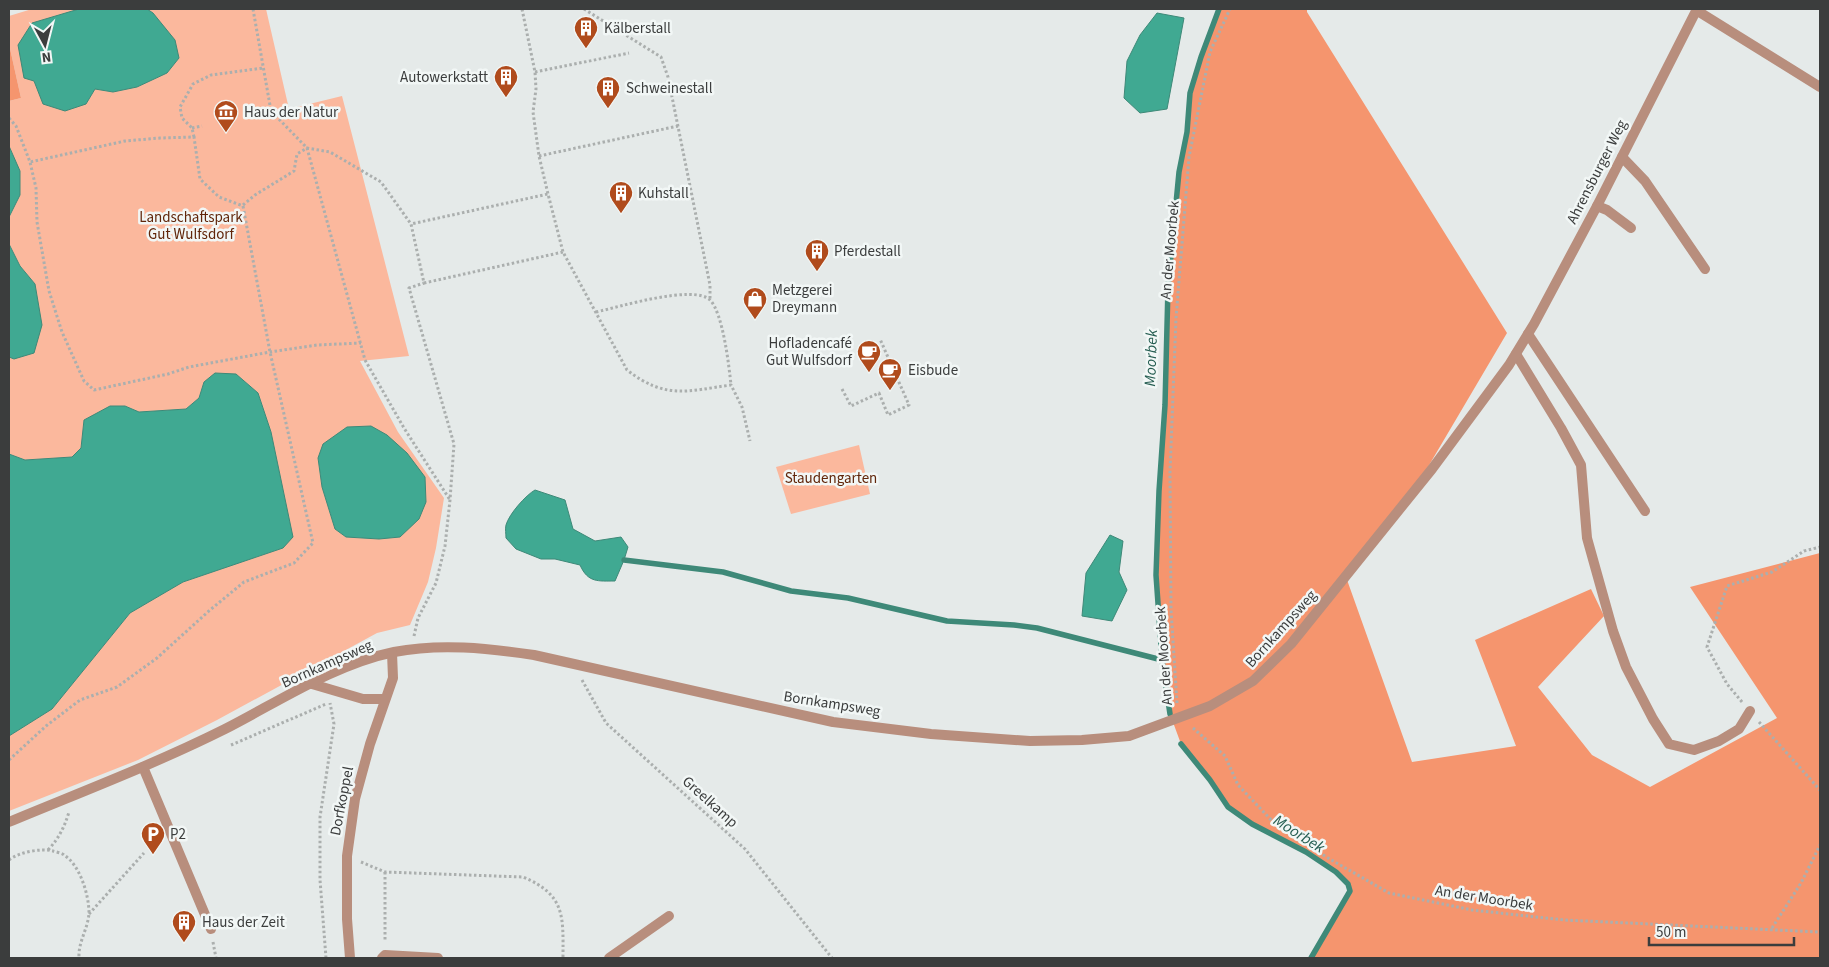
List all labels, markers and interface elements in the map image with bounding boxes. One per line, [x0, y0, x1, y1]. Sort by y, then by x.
building icon: Kälberstall [573, 15, 599, 49]
place label: Kälberstall [604, 18, 671, 39]
north arrow [20, 20, 70, 70]
text: N [41, 46, 52, 67]
building icon: Autowerkstatt [493, 64, 519, 98]
place label: Autowerkstatt [400, 67, 488, 88]
building icon: Schweinestall [595, 75, 621, 109]
place label: Schweinestall [626, 78, 713, 99]
museum icon: Haus der Natur [213, 99, 239, 133]
place label: Haus der Natur [244, 102, 339, 123]
street label: Ahrensburger Weg [1562, 116, 1633, 228]
building icon: Kuhstall [608, 180, 634, 214]
place label: Kuhstall [638, 183, 689, 204]
street label: An der Moorbek [1155, 199, 1185, 300]
park label: Landschaftspark Gut Wulfsdorf [139, 207, 243, 245]
building icon: Pferdestall [804, 238, 830, 272]
place label: Pferdestall [834, 241, 901, 262]
place label: Metzgerei Dreymann [772, 280, 837, 318]
shop icon: Metzgerei Dreymann [742, 286, 768, 320]
water label: Moorbek [1139, 329, 1163, 387]
place label: Hofladencafé Gut Wulfsdorf [766, 333, 853, 371]
cafe icon: Hofladencafé Gut Wulfsdorf [856, 339, 882, 373]
cafe icon: Eisbude [877, 357, 903, 391]
place label: Eisbude [908, 360, 958, 381]
park label: Staudengarten [785, 468, 877, 489]
street label: Bornkampsweg [1240, 585, 1322, 672]
street label: An der Moorbek [1150, 605, 1178, 706]
street label: Bornkampsweg [278, 634, 376, 693]
street label: Bornkampsweg [782, 686, 882, 722]
street label: Dorfkoppel [325, 764, 359, 837]
street label: Greelkamp [677, 771, 743, 833]
water label: Moorbek [1269, 810, 1329, 859]
parking icon: P2 [140, 821, 166, 855]
place label: P2 [170, 824, 186, 845]
street label: An der Moorbek [1434, 880, 1535, 916]
building icon: Haus der Zeit [171, 909, 197, 943]
place label: Haus der Zeit [202, 912, 285, 933]
scale bar [1649, 914, 1794, 946]
text: 50 m [1656, 922, 1686, 943]

